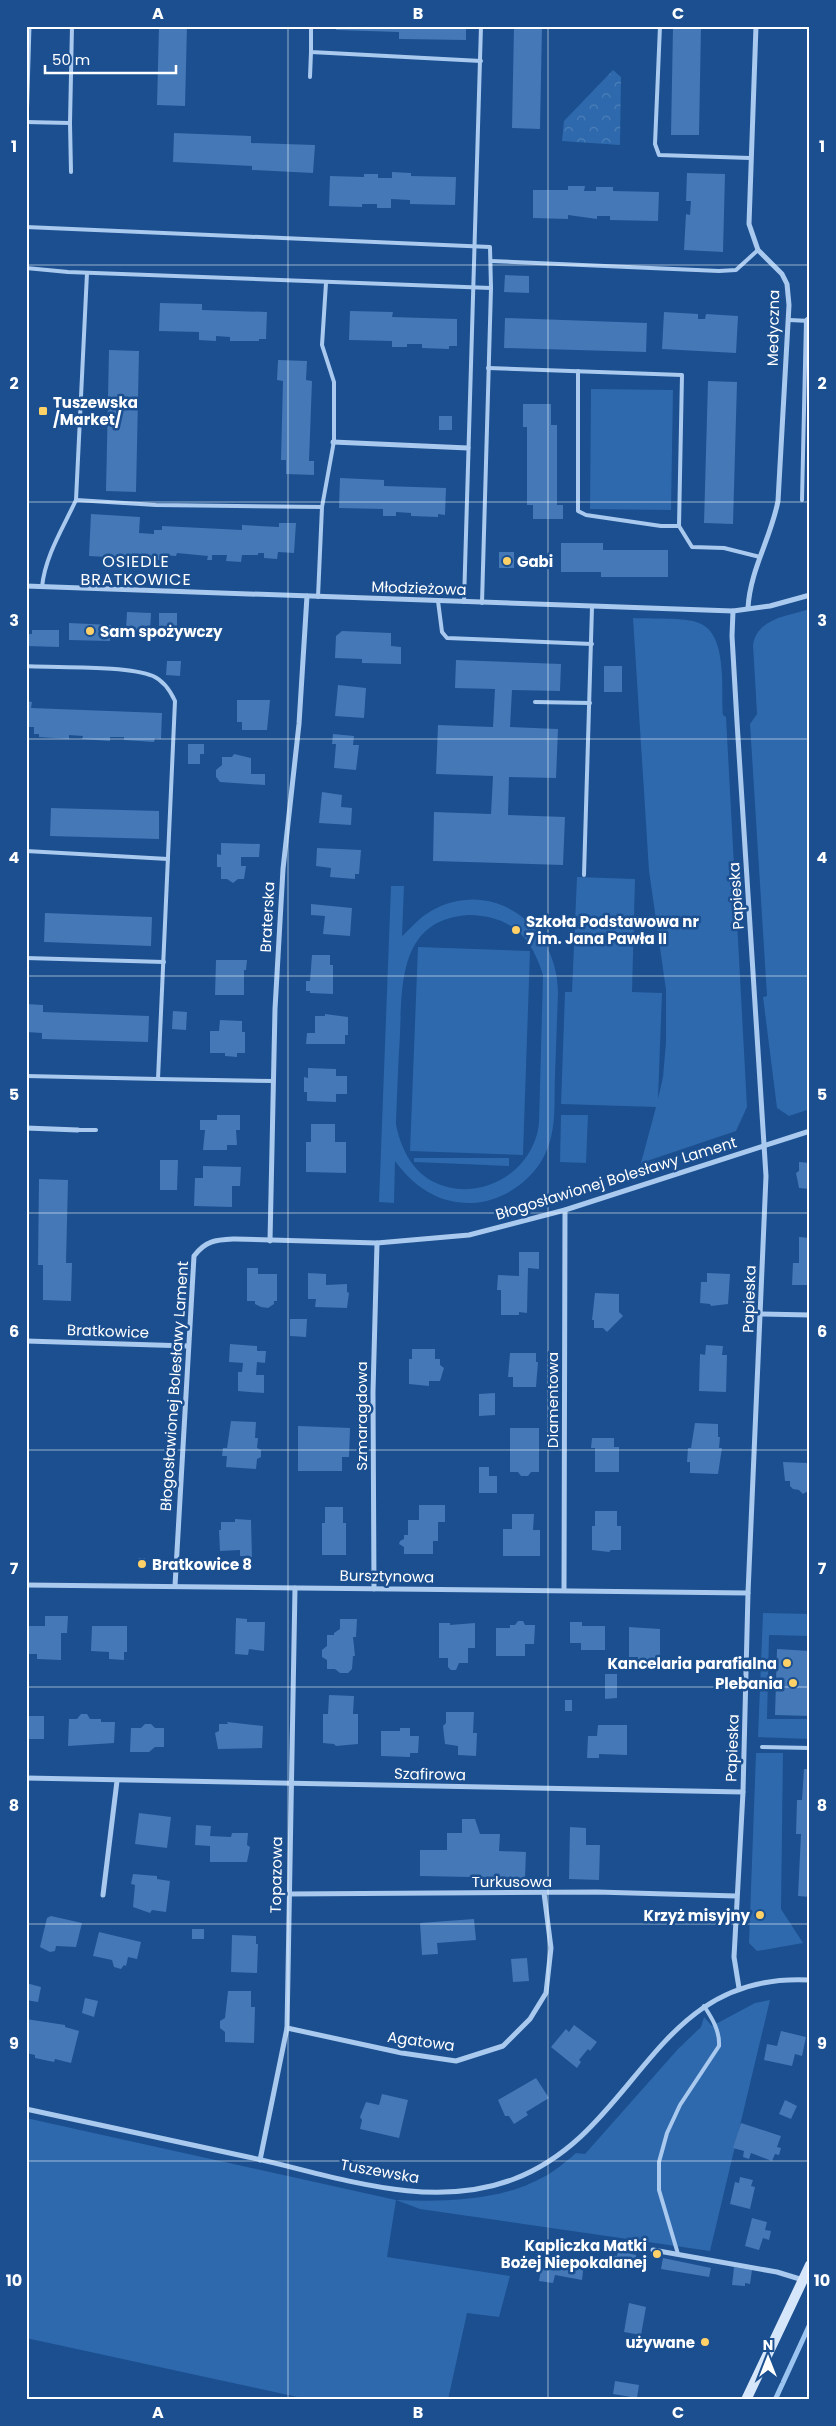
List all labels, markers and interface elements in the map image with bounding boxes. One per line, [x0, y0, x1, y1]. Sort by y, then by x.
text: A [152, 2, 164, 25]
text: B [413, 2, 423, 25]
text: C [672, 2, 684, 25]
scale bar [45, 42, 176, 74]
text: 50 m [52, 49, 90, 70]
text: 1 [11, 135, 17, 158]
text: 1 [819, 135, 825, 158]
street label: Medyczna [762, 290, 784, 366]
text: 2 [9, 372, 19, 395]
text: 2 [817, 372, 827, 395]
place label: Tuszewska /Market/ [53, 392, 138, 430]
marker: Tuszewska /Market/ [37, 405, 49, 417]
district label: OSIEDLE BRATKOWICE [80, 550, 192, 591]
place label: Gabi [517, 551, 553, 572]
marker: Gabi [501, 555, 513, 567]
street label: Młodzieżowa [371, 576, 467, 600]
text: 3 [9, 609, 19, 632]
text: 3 [817, 609, 827, 632]
place label: Sam spożywczy [100, 621, 223, 642]
marker: Sam spożywczy [84, 625, 96, 637]
text: 4 [9, 846, 20, 869]
text: 4 [817, 846, 828, 869]
street label: Papieska [723, 862, 749, 930]
street label: Braterska [255, 881, 279, 953]
place label: Szkoła Podstawowa nr 7 im. Jana Pawła II [526, 911, 699, 949]
marker: Szkoła Podstawowa nr 7 im. Jana Pawła II [510, 924, 522, 936]
text: 5 [9, 1083, 19, 1106]
text: 5 [817, 1083, 827, 1106]
street label: Błogosławionej Bolesławy Lament [493, 1131, 739, 1225]
street label: Błogosławionej Bolesławy Lament [155, 1260, 193, 1512]
street label: Papieska [737, 1265, 761, 1333]
street label: Bratkowice [67, 1319, 149, 1343]
text: 6 [9, 1320, 19, 1343]
text: 6 [817, 1320, 827, 1343]
street label: Diamentowa [542, 1352, 563, 1448]
street label: Szmaragdowa [351, 1361, 372, 1471]
place label: Bratkowice 8 [152, 1554, 252, 1575]
text: 7 [10, 1557, 19, 1580]
text: 7 [818, 1557, 827, 1580]
marker: Bratkowice 8 [136, 1558, 148, 1570]
street label: Bursztynowa [340, 1565, 434, 1587]
place label: Kancelaria parafialna [607, 1653, 777, 1674]
marker: Kancelaria parafialna [781, 1657, 793, 1669]
place label: Plebania [715, 1673, 783, 1694]
marker: Plebania [787, 1677, 799, 1689]
street label: Papieska [720, 1714, 744, 1782]
street label: Szafirowa [394, 1763, 466, 1785]
text: 8 [9, 1794, 19, 1817]
text: 8 [817, 1794, 827, 1817]
street label: Topazowa [265, 1836, 287, 1914]
street label: Turkusowa [472, 1871, 552, 1892]
place label: Krzyż misyjny [643, 1905, 751, 1926]
marker: Krzyż misyjny [754, 1909, 766, 1921]
street label: Agatowa [386, 2026, 456, 2056]
text: 9 [9, 2032, 19, 2055]
text: 9 [817, 2032, 827, 2055]
street label: Tuszewska [339, 2154, 421, 2188]
place label: Kapliczka Matki Bożej Niepokalanej [501, 2235, 647, 2273]
marker: Kapliczka Matki Bożej Niepokalanej [651, 2248, 663, 2260]
text: 10 [6, 2269, 22, 2292]
text: 10 [814, 2269, 830, 2292]
place label: używane [625, 2332, 695, 2353]
north arrow [744, 2334, 794, 2384]
text: N [763, 2335, 773, 2355]
marker: używane [699, 2336, 711, 2348]
text: A [152, 2401, 164, 2424]
text: B [413, 2401, 423, 2424]
text: C [672, 2401, 684, 2424]

